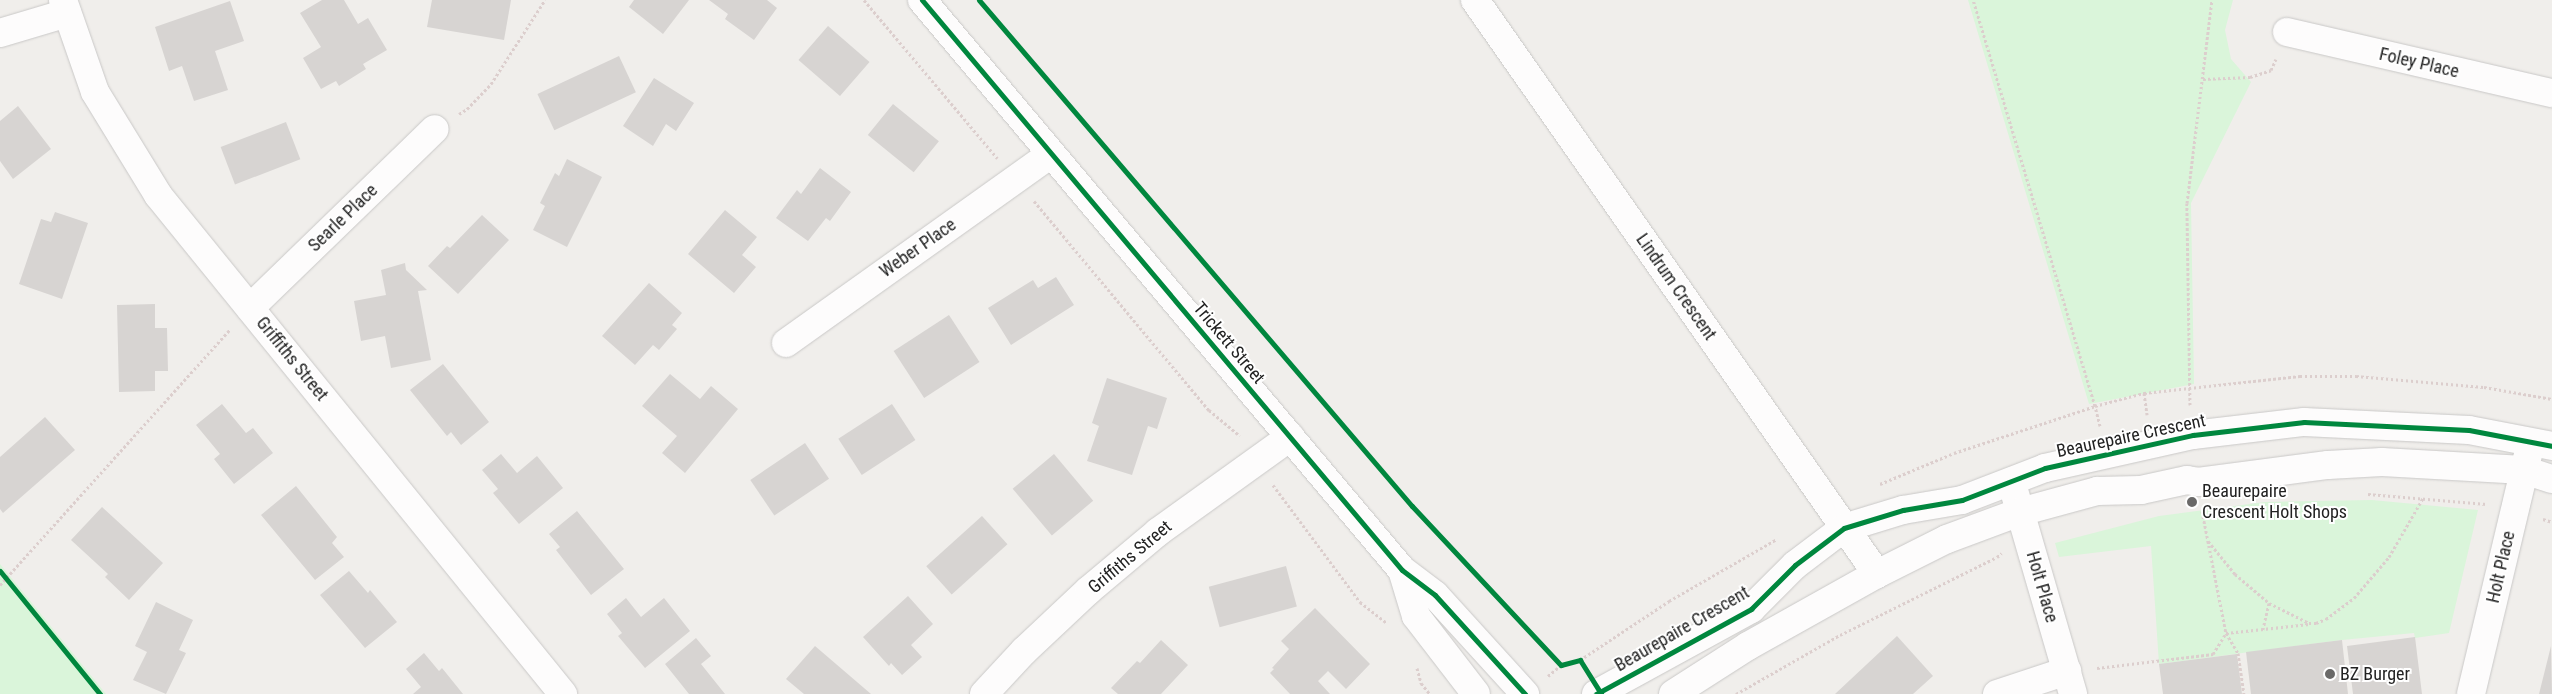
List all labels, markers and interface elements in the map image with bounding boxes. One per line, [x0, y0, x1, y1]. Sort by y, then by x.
street label: Foley Place [2377, 43, 2461, 83]
street label: Searle Place [304, 180, 382, 256]
street label: Weber Place [876, 214, 960, 282]
street label: Lindrum Crescent [1631, 230, 1721, 344]
street label: Trickett Street [1189, 298, 1269, 388]
street label: Griffiths Street [251, 312, 333, 406]
street label: Beaurepaire Crescent [2055, 410, 2207, 462]
place label: Beaurepaire Crescent Holt Shops [2202, 481, 2347, 524]
marker: Beaurepaire Crescent Holt Shops [2186, 496, 2198, 508]
street label: Griffiths Street [1084, 516, 1176, 598]
street label: Holt Place [2482, 529, 2520, 605]
street label: Holt Place [2022, 549, 2062, 625]
street label: Beaurepaire Crescent [1611, 582, 1753, 676]
place label: BZ Burger [2340, 663, 2410, 685]
marker: BZ Burger [2324, 668, 2336, 680]

